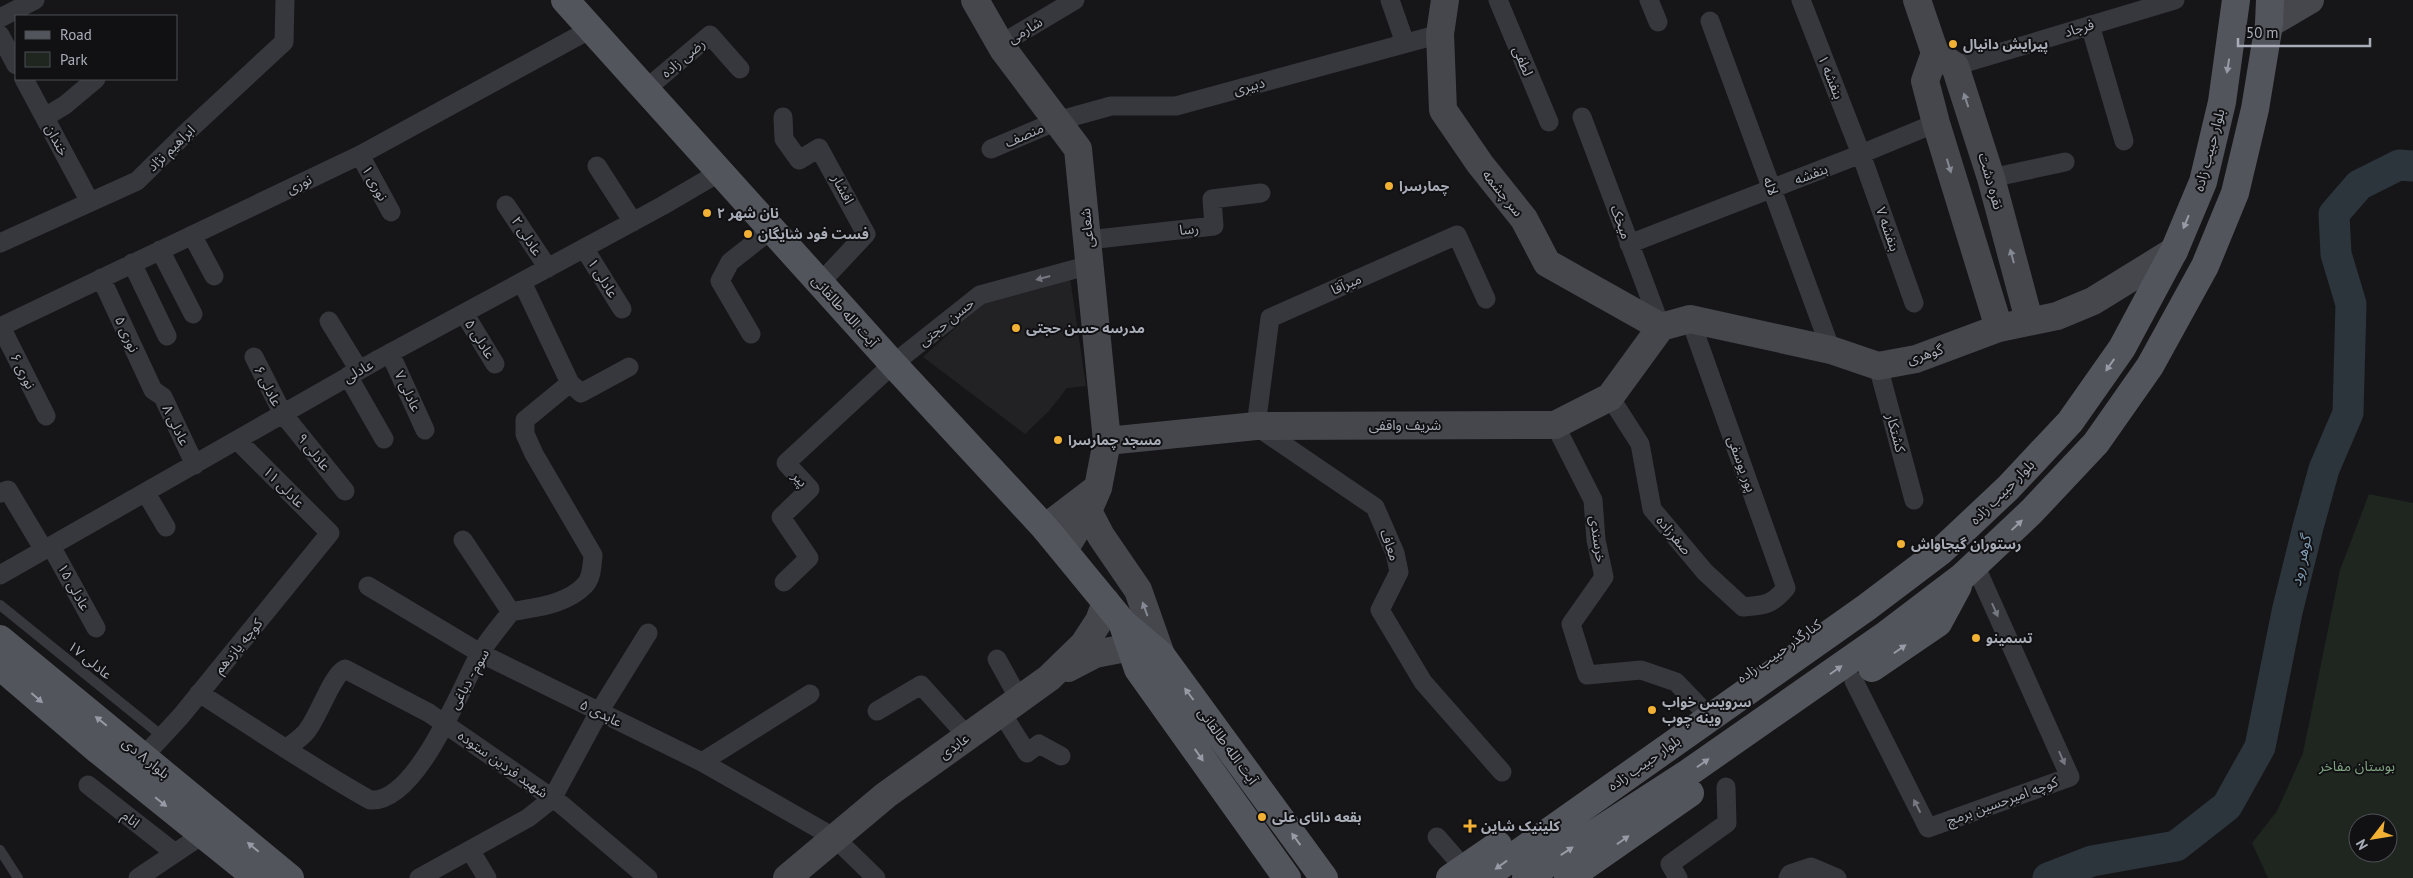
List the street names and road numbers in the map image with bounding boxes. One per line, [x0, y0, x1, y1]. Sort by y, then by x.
street label: شارمی [1004, 13, 1046, 47]
street label: فرجاد [2062, 15, 2096, 41]
street label: رضی زاده [657, 34, 709, 82]
street label: لطفی [1509, 43, 1537, 79]
street label: بنفشه ۱ [1814, 52, 1848, 102]
street label: دبیری [1231, 73, 1267, 99]
street label: بلوار حبیب زاده [2189, 107, 2229, 193]
street label: منصف [1002, 118, 1046, 152]
street label: خندان [41, 121, 73, 159]
street label: ابراهیم نژاد [143, 121, 200, 177]
street label: نقره دشت [1974, 151, 2008, 212]
street label: بنفشه [1792, 159, 1830, 189]
street label: نوری ۱ [358, 162, 392, 204]
street label: سر چشمه [1478, 166, 1527, 221]
street label: نوری [283, 170, 315, 198]
street label: افشار [827, 170, 858, 207]
street label: لاله [1759, 174, 1783, 198]
street label: میخک [1607, 202, 1635, 242]
street label: بنفشه ۷ [1872, 204, 1904, 254]
street label: شعاعی [1076, 207, 1098, 249]
street label: عادلی ۲ [508, 213, 546, 259]
street label: رسا [1178, 219, 1200, 239]
street label: عادلی ۱ [584, 255, 622, 301]
street label: میرآقا [1328, 269, 1364, 299]
street label: آیت الله طالقانی [808, 271, 883, 351]
street label: حسن حجتی [914, 294, 978, 350]
street label: نوری ۵ [111, 313, 143, 355]
street label: عادلی ۵ [461, 316, 499, 362]
street label: گوهری [1905, 340, 1945, 368]
street label: نوری ۶ [6, 350, 40, 392]
street label: عادلی [340, 355, 376, 387]
street label: عادلی ۶ [250, 363, 286, 409]
street label: عادلی ۷ [391, 367, 425, 415]
street label: عادلی ۸ [158, 402, 194, 448]
street label: کشتکار [1882, 411, 1910, 454]
street label: شریف واقفی [1369, 416, 1441, 434]
street label: عادلی ۹ [293, 429, 335, 475]
street label: پور یوسفی [1722, 433, 1760, 495]
street label: بلوار حبیب زاده [1966, 456, 2038, 528]
street label: عادلی ۱۱ [259, 462, 309, 512]
street label: پیر [787, 467, 812, 491]
street label: صفرزاده [1652, 512, 1696, 559]
street label: خرسندی [1586, 514, 1610, 564]
street label: معاف [1376, 527, 1404, 563]
street label: عادلی ۱۵ [54, 560, 94, 614]
street label: کوچه یازدهم [210, 614, 268, 679]
street label: کنارگذر حبیب زاده [1733, 615, 1825, 687]
street label: عادلی ۱۷ [64, 637, 116, 683]
street label: سوم - دباغی [445, 646, 495, 713]
street label: عابدی ۵ [577, 695, 625, 731]
street label: آیت الله طالقانی [1194, 704, 1262, 789]
street label: شهید فردین ستوده [454, 726, 552, 802]
street label: عابدی [935, 729, 973, 763]
street label: بلوار حبیب زاده [1604, 731, 1684, 795]
street label: بلوار ۸ دی [119, 733, 174, 783]
street label: کوچه امیرحسین برمچ [1944, 772, 2061, 831]
street label: انام [117, 806, 144, 833]

